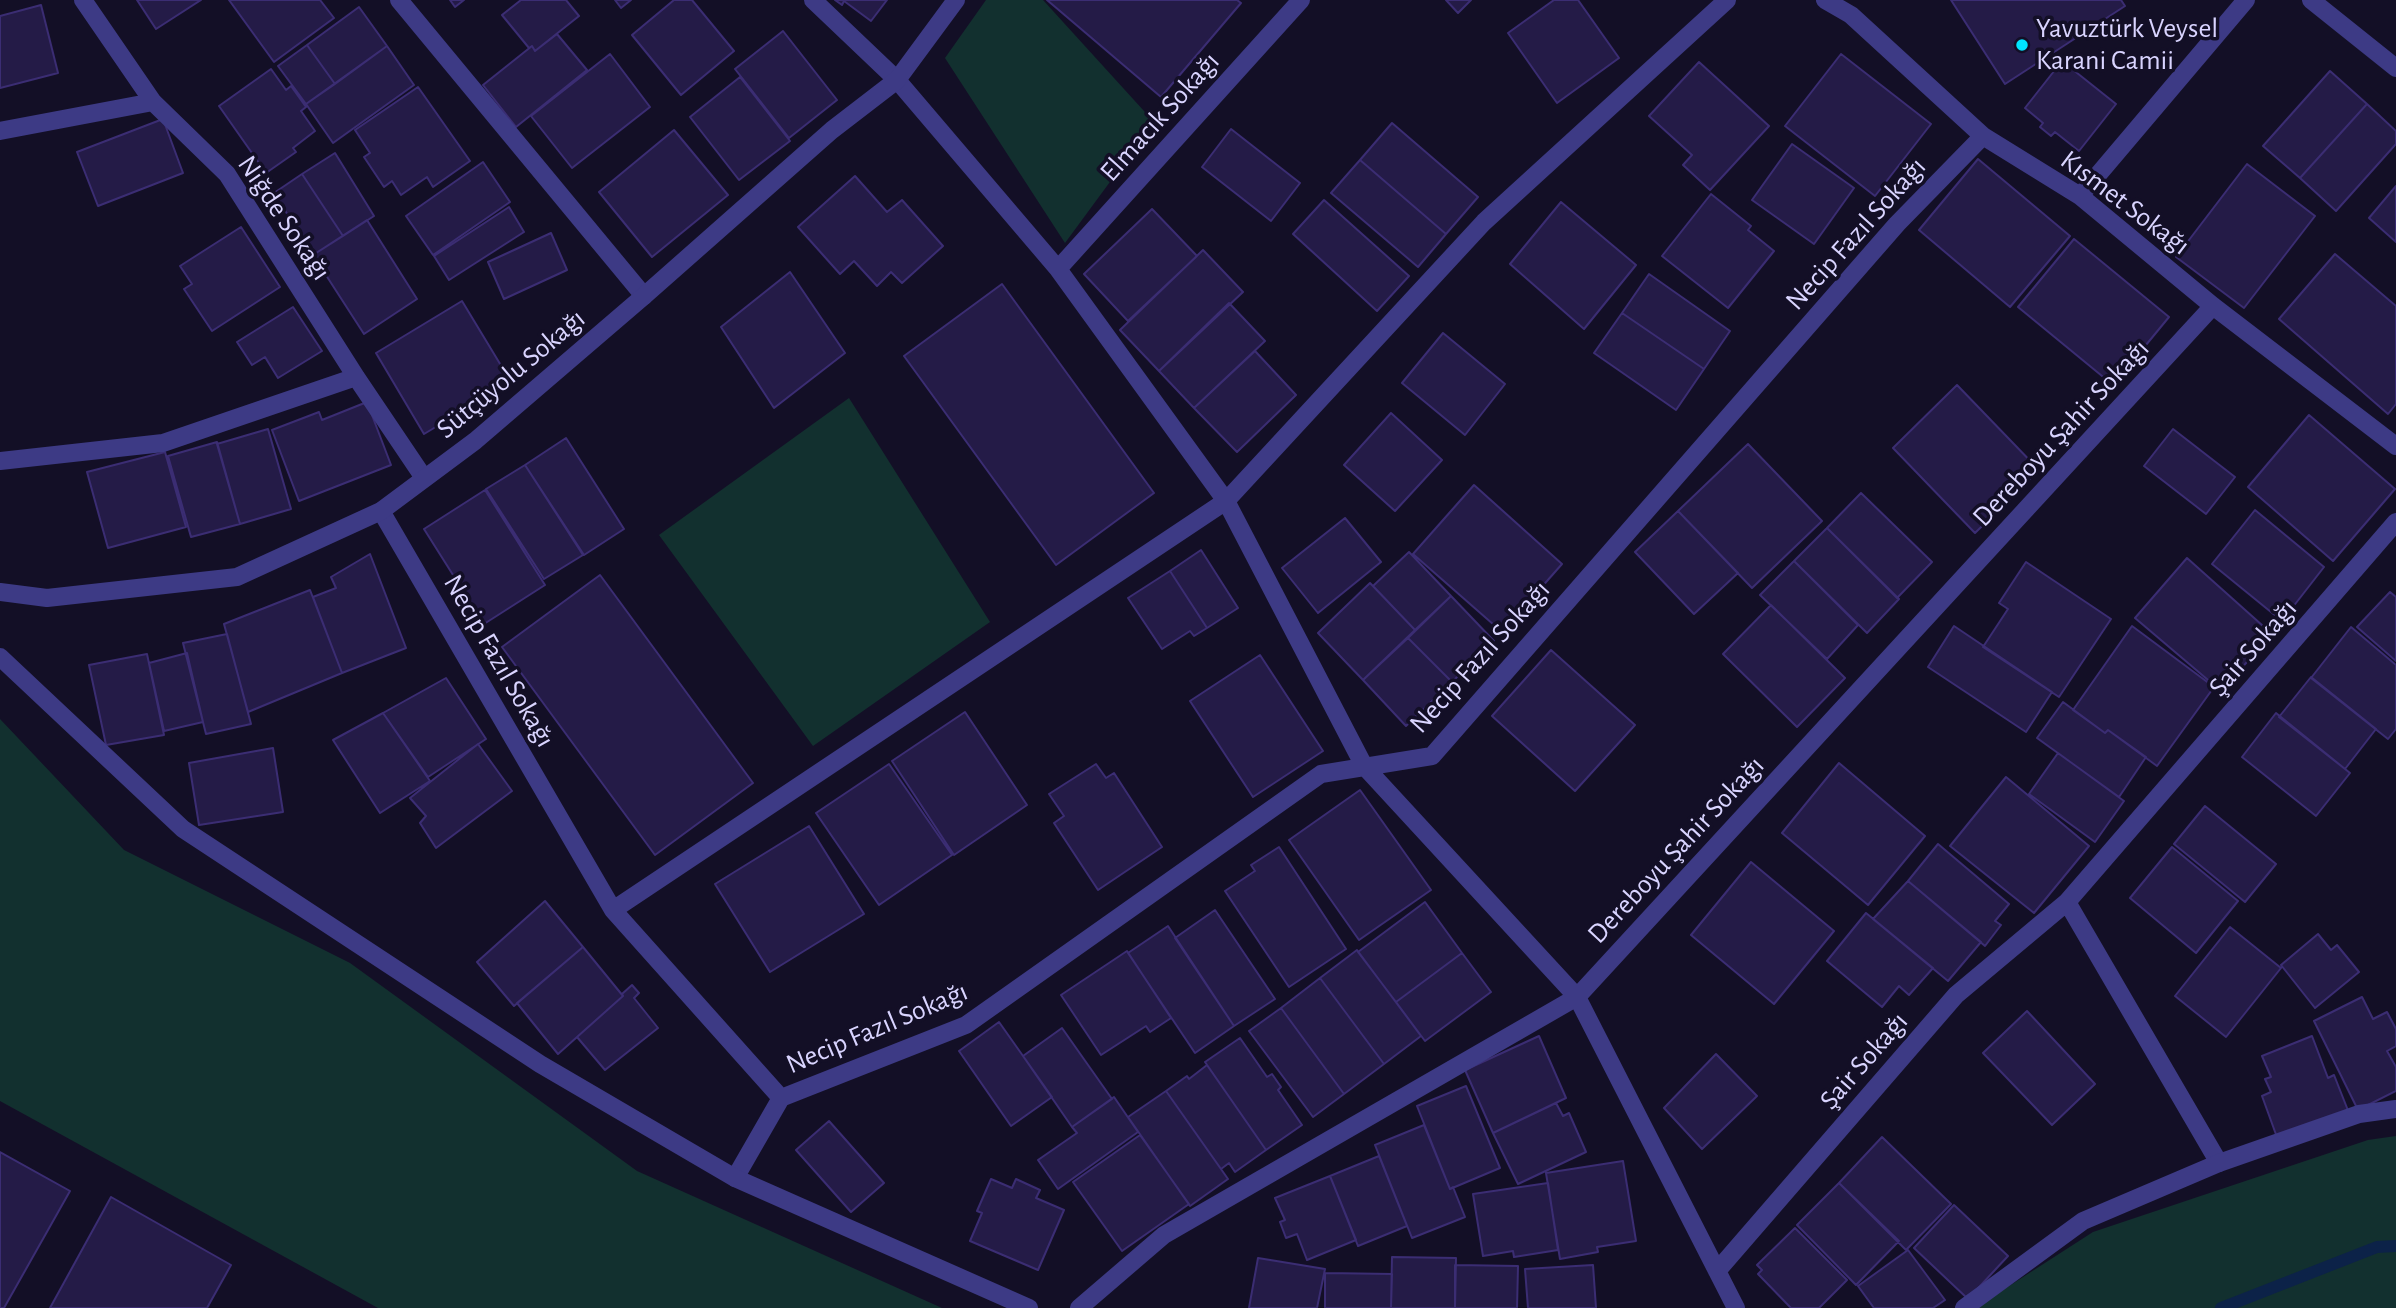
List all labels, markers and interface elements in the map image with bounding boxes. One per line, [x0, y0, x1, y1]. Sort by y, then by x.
place label: Yavuztürk Veysel Karani Camii [2036, 12, 2218, 78]
marker: Yavuztürk Veysel Karani Camii [2014, 37, 2030, 53]
street label: Elmacık Sokağı [1093, 45, 1227, 189]
street label: Kısmet Sokağı [2054, 143, 2196, 263]
street label: Niğde Sokağı [230, 149, 338, 287]
street label: Necip Fazıl Sokağı [1779, 151, 1933, 317]
street label: Sütçüyolu Sokağı [430, 302, 592, 446]
street label: Dereboyu Şahir Sokağı [1965, 332, 2157, 534]
street label: Necip Fazıl Sokağı [436, 569, 562, 753]
street label: Necip Fazıl Sokağı [1403, 574, 1557, 740]
street label: Şair Sokağı [2202, 592, 2304, 704]
street label: Dereboyu Şahir Sokağı [1580, 749, 1772, 951]
street label: Necip Fazıl Sokağı [781, 975, 973, 1081]
street label: Şair Sokağı [1813, 1005, 1915, 1117]

